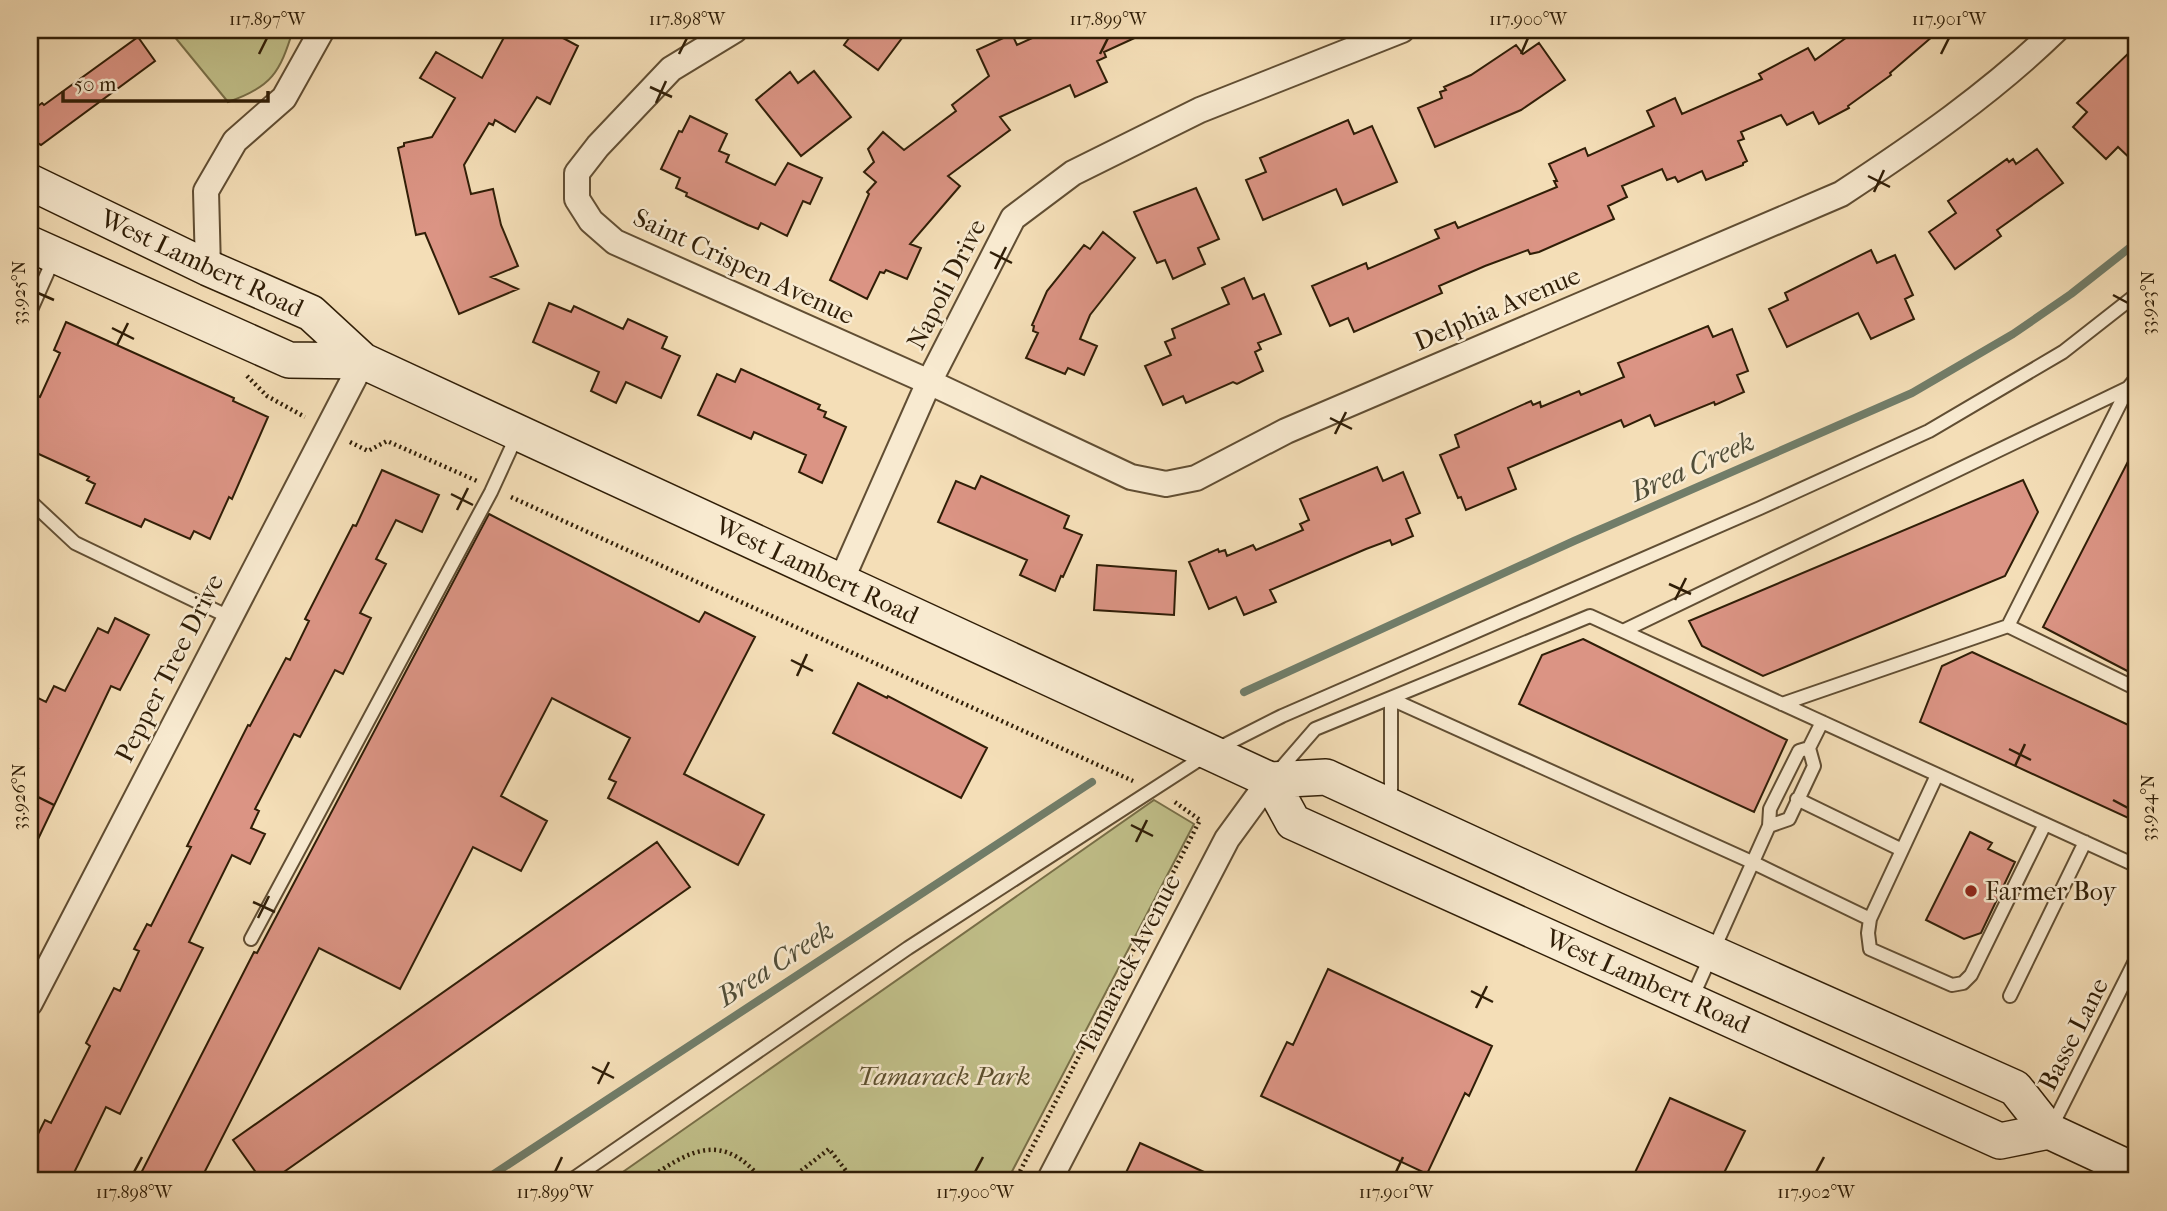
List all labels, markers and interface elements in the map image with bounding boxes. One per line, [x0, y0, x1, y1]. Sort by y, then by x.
text: 117.897°W [229, 9, 306, 30]
text: 117.898°W [649, 9, 727, 30]
text: 117.899°W [1070, 9, 1148, 30]
text: 117.900°W [1489, 9, 1568, 30]
text: 117.901°W [1912, 9, 1988, 30]
scale bar [63, 60, 268, 104]
text: 50 m [74, 72, 117, 96]
street label: West Lambert Road [94, 202, 309, 325]
street label: Saint Crispen Avenue [628, 202, 859, 331]
street label: Napoli Drive [900, 214, 993, 355]
street label: Delphia Avenue [1409, 259, 1585, 357]
text: 33.925°N [9, 260, 30, 325]
text: 33.923°N [2138, 271, 2159, 335]
water label: Brea Creek [1623, 425, 1759, 509]
street label: West Lambert Road [709, 509, 924, 632]
street label: Pepper Tree Drive [109, 569, 230, 768]
text: 33.926°N [9, 763, 30, 830]
text: 33.924°N [2138, 774, 2159, 842]
street label: Tamarack Avenue [1070, 869, 1187, 1060]
place label: Farmer Boy [1985, 876, 2117, 907]
marker: Farmer Boy [1963, 883, 1979, 899]
water label: Brea Creek [709, 914, 840, 1014]
street label: West Lambert Road [1540, 922, 1756, 1041]
street label: Basse Lane [2032, 973, 2115, 1096]
park label: Tamarack Park [857, 1061, 1031, 1092]
text: 117.898°W [96, 1182, 174, 1203]
text: 117.899°W [517, 1182, 595, 1203]
text: 117.900°W [936, 1182, 1015, 1203]
text: 117.901°W [1359, 1182, 1435, 1203]
text: 117.902°W [1777, 1182, 1856, 1203]

